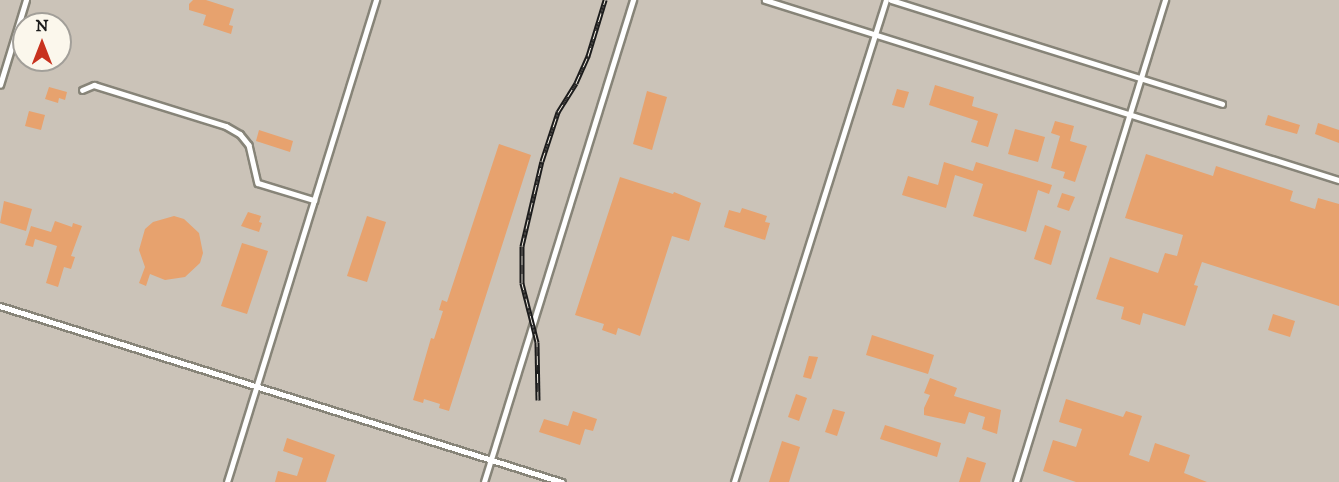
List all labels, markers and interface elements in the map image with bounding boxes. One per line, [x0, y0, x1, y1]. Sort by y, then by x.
north arrow [12, 12, 72, 72]
text: N [35, 16, 49, 36]

